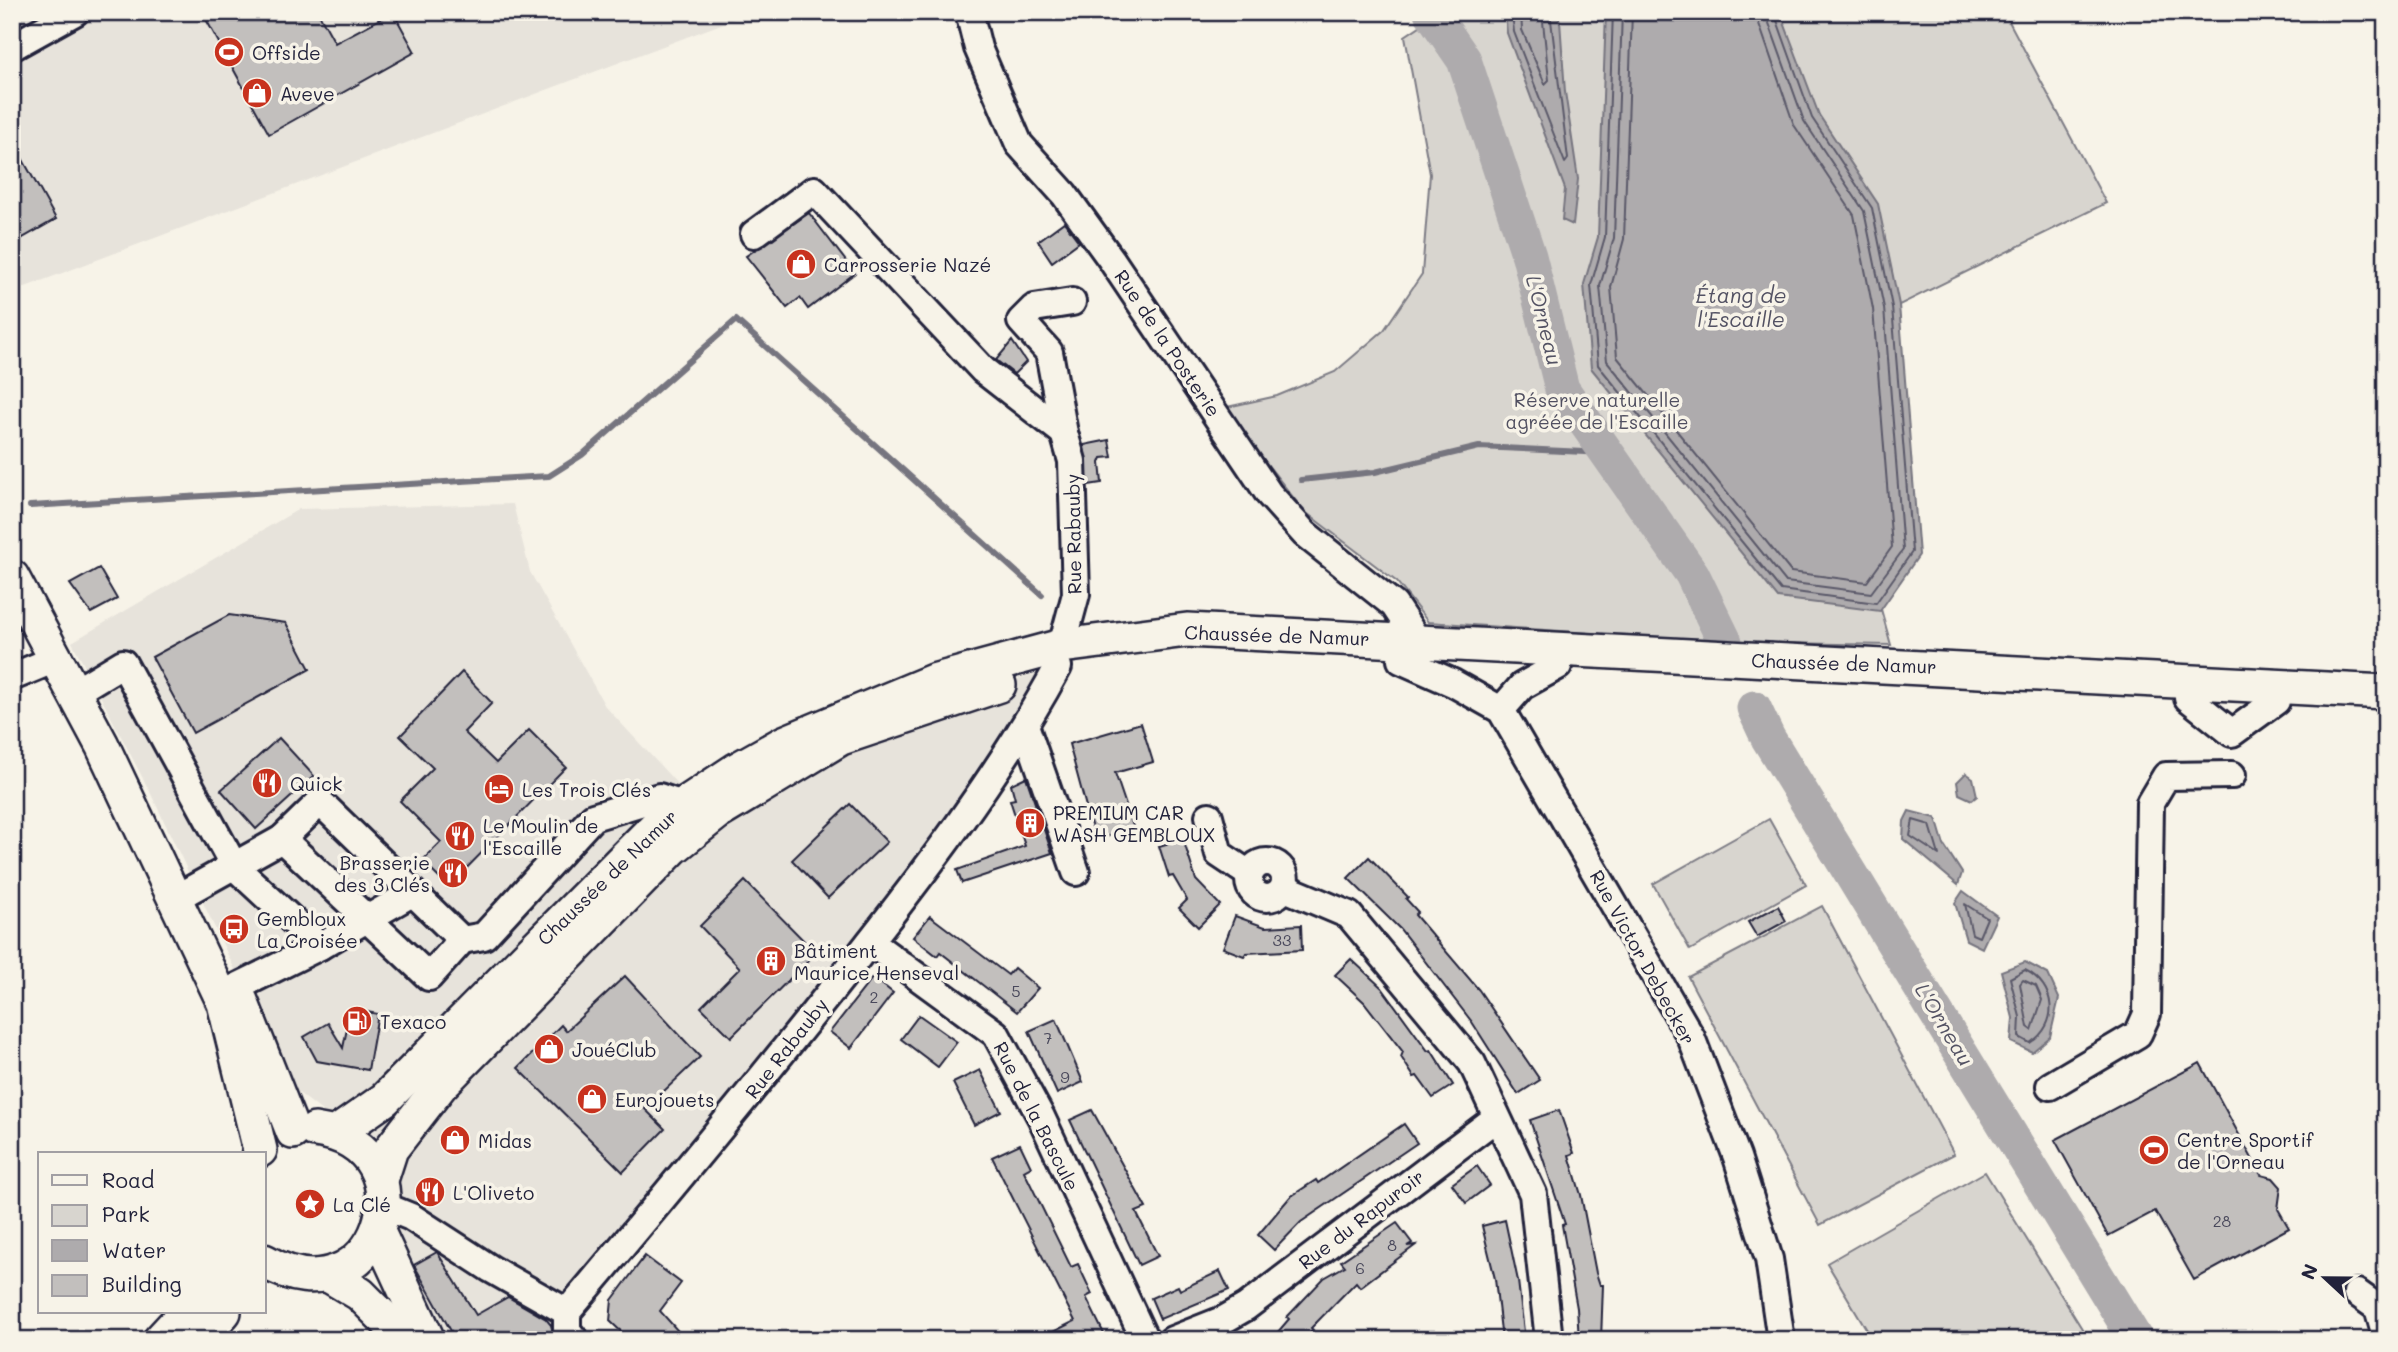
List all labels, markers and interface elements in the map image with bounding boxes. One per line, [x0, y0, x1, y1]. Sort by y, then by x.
sports icon: Offside [212, 35, 246, 69]
place label: Offside [252, 40, 321, 65]
shop icon: Aveve [240, 76, 274, 110]
place label: Aveve [280, 81, 335, 106]
shop icon: Carrosserie Nazé [784, 247, 818, 281]
place label: Carrosserie Nazé [824, 252, 991, 277]
street label: Rue de la Posterie [1109, 265, 1227, 421]
water label: L'Orneau [1521, 272, 1569, 368]
water label: Étang de l'Escaille [1695, 281, 1787, 332]
park label: Réserve naturelle agréée de l'Escaille [1506, 387, 1688, 434]
street label: Rue Rabauby [1059, 473, 1087, 595]
street label: Chaussée de Namur [1184, 619, 1370, 651]
street label: Chaussée de Namur [1751, 647, 1937, 679]
restaurant icon: Quick [250, 766, 284, 800]
place label: Quick [290, 771, 342, 796]
hotel icon: Les Trois Clés [482, 772, 516, 806]
place label: Les Trois Clés [522, 777, 651, 802]
place label: PREMIUM CAR WASH GEMBLOUX [1053, 800, 1215, 847]
street label: Chaussée de Namur [532, 804, 682, 950]
building icon: PREMIUM CAR WASH GEMBLOUX [1013, 806, 1047, 840]
place label: Le Moulin de l'Escaille [483, 813, 599, 860]
restaurant icon: Le Moulin de l'Escaille [443, 819, 477, 853]
place label: Brasserie des 3 Clés [334, 850, 430, 897]
restaurant icon: Brasserie des 3 Clés [436, 856, 470, 890]
street label: Rue Victor Debecker [1585, 865, 1701, 1049]
place label: Gembloux La Croisée [257, 906, 358, 953]
bus stop icon: Gembloux La Croisée [217, 912, 251, 946]
house number: 33 [1273, 929, 1291, 950]
place label: Bâtiment Maurice Henseval [794, 938, 959, 985]
building icon: Bâtiment Maurice Henseval [754, 944, 788, 978]
water label: L'Orneau [1910, 978, 1980, 1070]
house number: 5 [1011, 980, 1021, 1001]
house number: 2 [870, 986, 878, 1007]
street label: Rue Rabauby [739, 993, 833, 1103]
fuel station icon: Texaco [340, 1004, 374, 1038]
place label: Texaco [380, 1009, 446, 1034]
house number: 7 [1044, 1027, 1053, 1048]
shop icon: JouéClub [532, 1032, 566, 1066]
place label: JouéClub [572, 1037, 657, 1062]
street label: Rue de la Bascule [989, 1037, 1085, 1195]
house number: 9 [1060, 1066, 1070, 1087]
shop icon: Eurojouets [575, 1082, 609, 1116]
place label: Eurojouets [615, 1087, 714, 1112]
shop icon: Midas [438, 1123, 472, 1157]
place label: Centre Sportif de l'Orneau [2177, 1127, 2314, 1174]
place label: Midas [478, 1128, 532, 1153]
sports icon: Centre Sportif de l'Orneau [2137, 1133, 2171, 1167]
legend [38, 1152, 266, 1314]
street label: Rue du Rapuroir [1293, 1164, 1429, 1274]
text: Road [102, 1166, 154, 1193]
restaurant icon: L'Oliveto [413, 1175, 447, 1209]
place label: L'Oliveto [453, 1180, 534, 1205]
place icon: La Clé [293, 1187, 327, 1221]
place label: La Clé [333, 1192, 391, 1217]
text: Park [102, 1200, 150, 1227]
house number: 28 [2213, 1210, 2232, 1231]
house number: 8 [1387, 1234, 1397, 1255]
text: Water [102, 1236, 166, 1263]
north arrow [2290, 1244, 2360, 1314]
house number: 6 [1355, 1257, 1365, 1278]
text: N [2294, 1260, 2323, 1283]
text: Building [102, 1270, 182, 1297]

